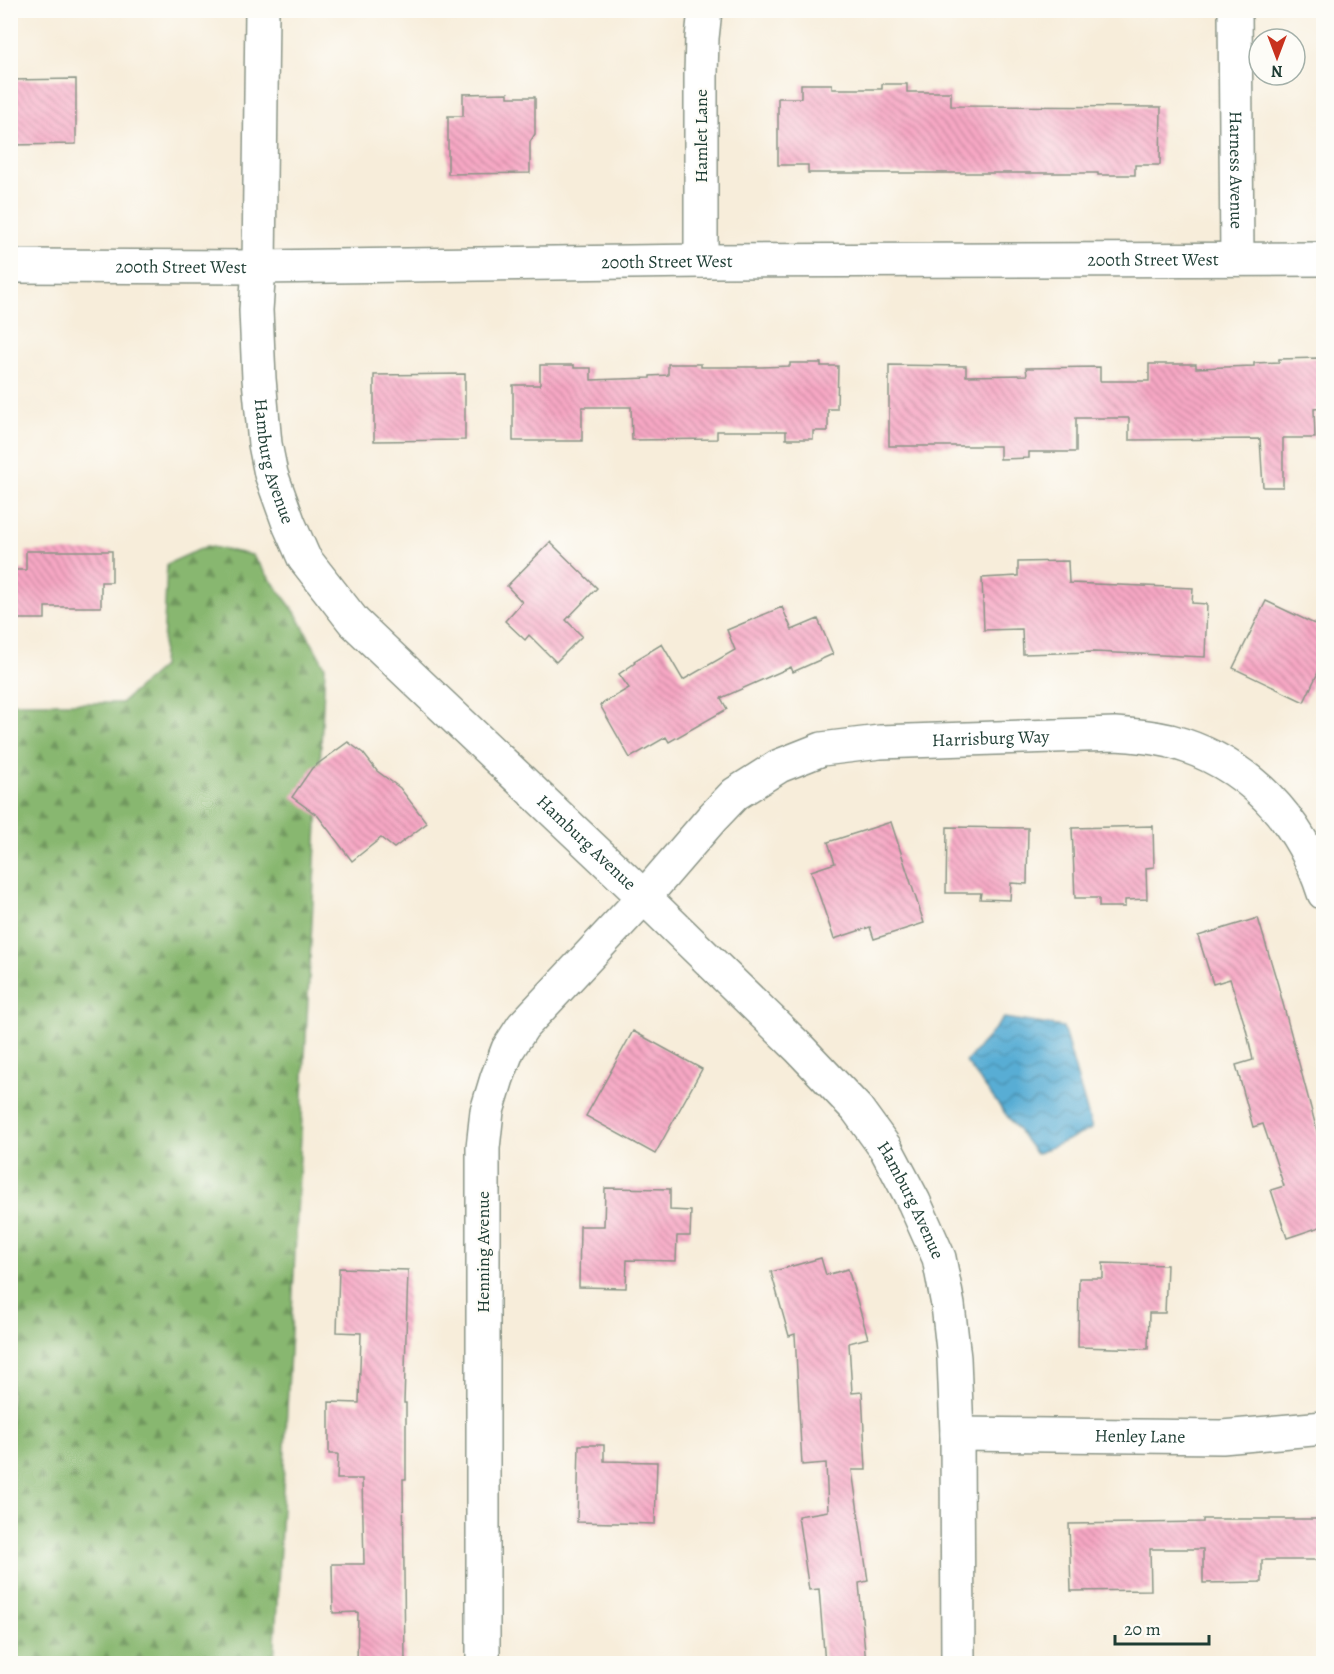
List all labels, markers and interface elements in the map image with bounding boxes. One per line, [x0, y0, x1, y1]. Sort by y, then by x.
north arrow [1247, 27, 1307, 87]
text: N [1271, 60, 1283, 82]
street label: Hamlet Lane [689, 89, 713, 183]
street label: Harness Avenue [1224, 111, 1249, 229]
street label: 200th Street West [1087, 247, 1219, 272]
street label: 200th Street West [601, 249, 733, 274]
street label: 200th Street West [115, 254, 247, 279]
street label: Hamburg Avenue [249, 397, 300, 527]
street label: Harrisburg Way [931, 724, 1051, 752]
street label: Hamburg Avenue [532, 789, 641, 895]
street label: Hamburg Avenue [872, 1136, 950, 1263]
street label: Henning Avenue [471, 1191, 495, 1313]
street label: Henley Lane [1094, 1424, 1185, 1449]
scale bar [1115, 1608, 1210, 1646]
text: 20 m [1124, 1617, 1161, 1641]

